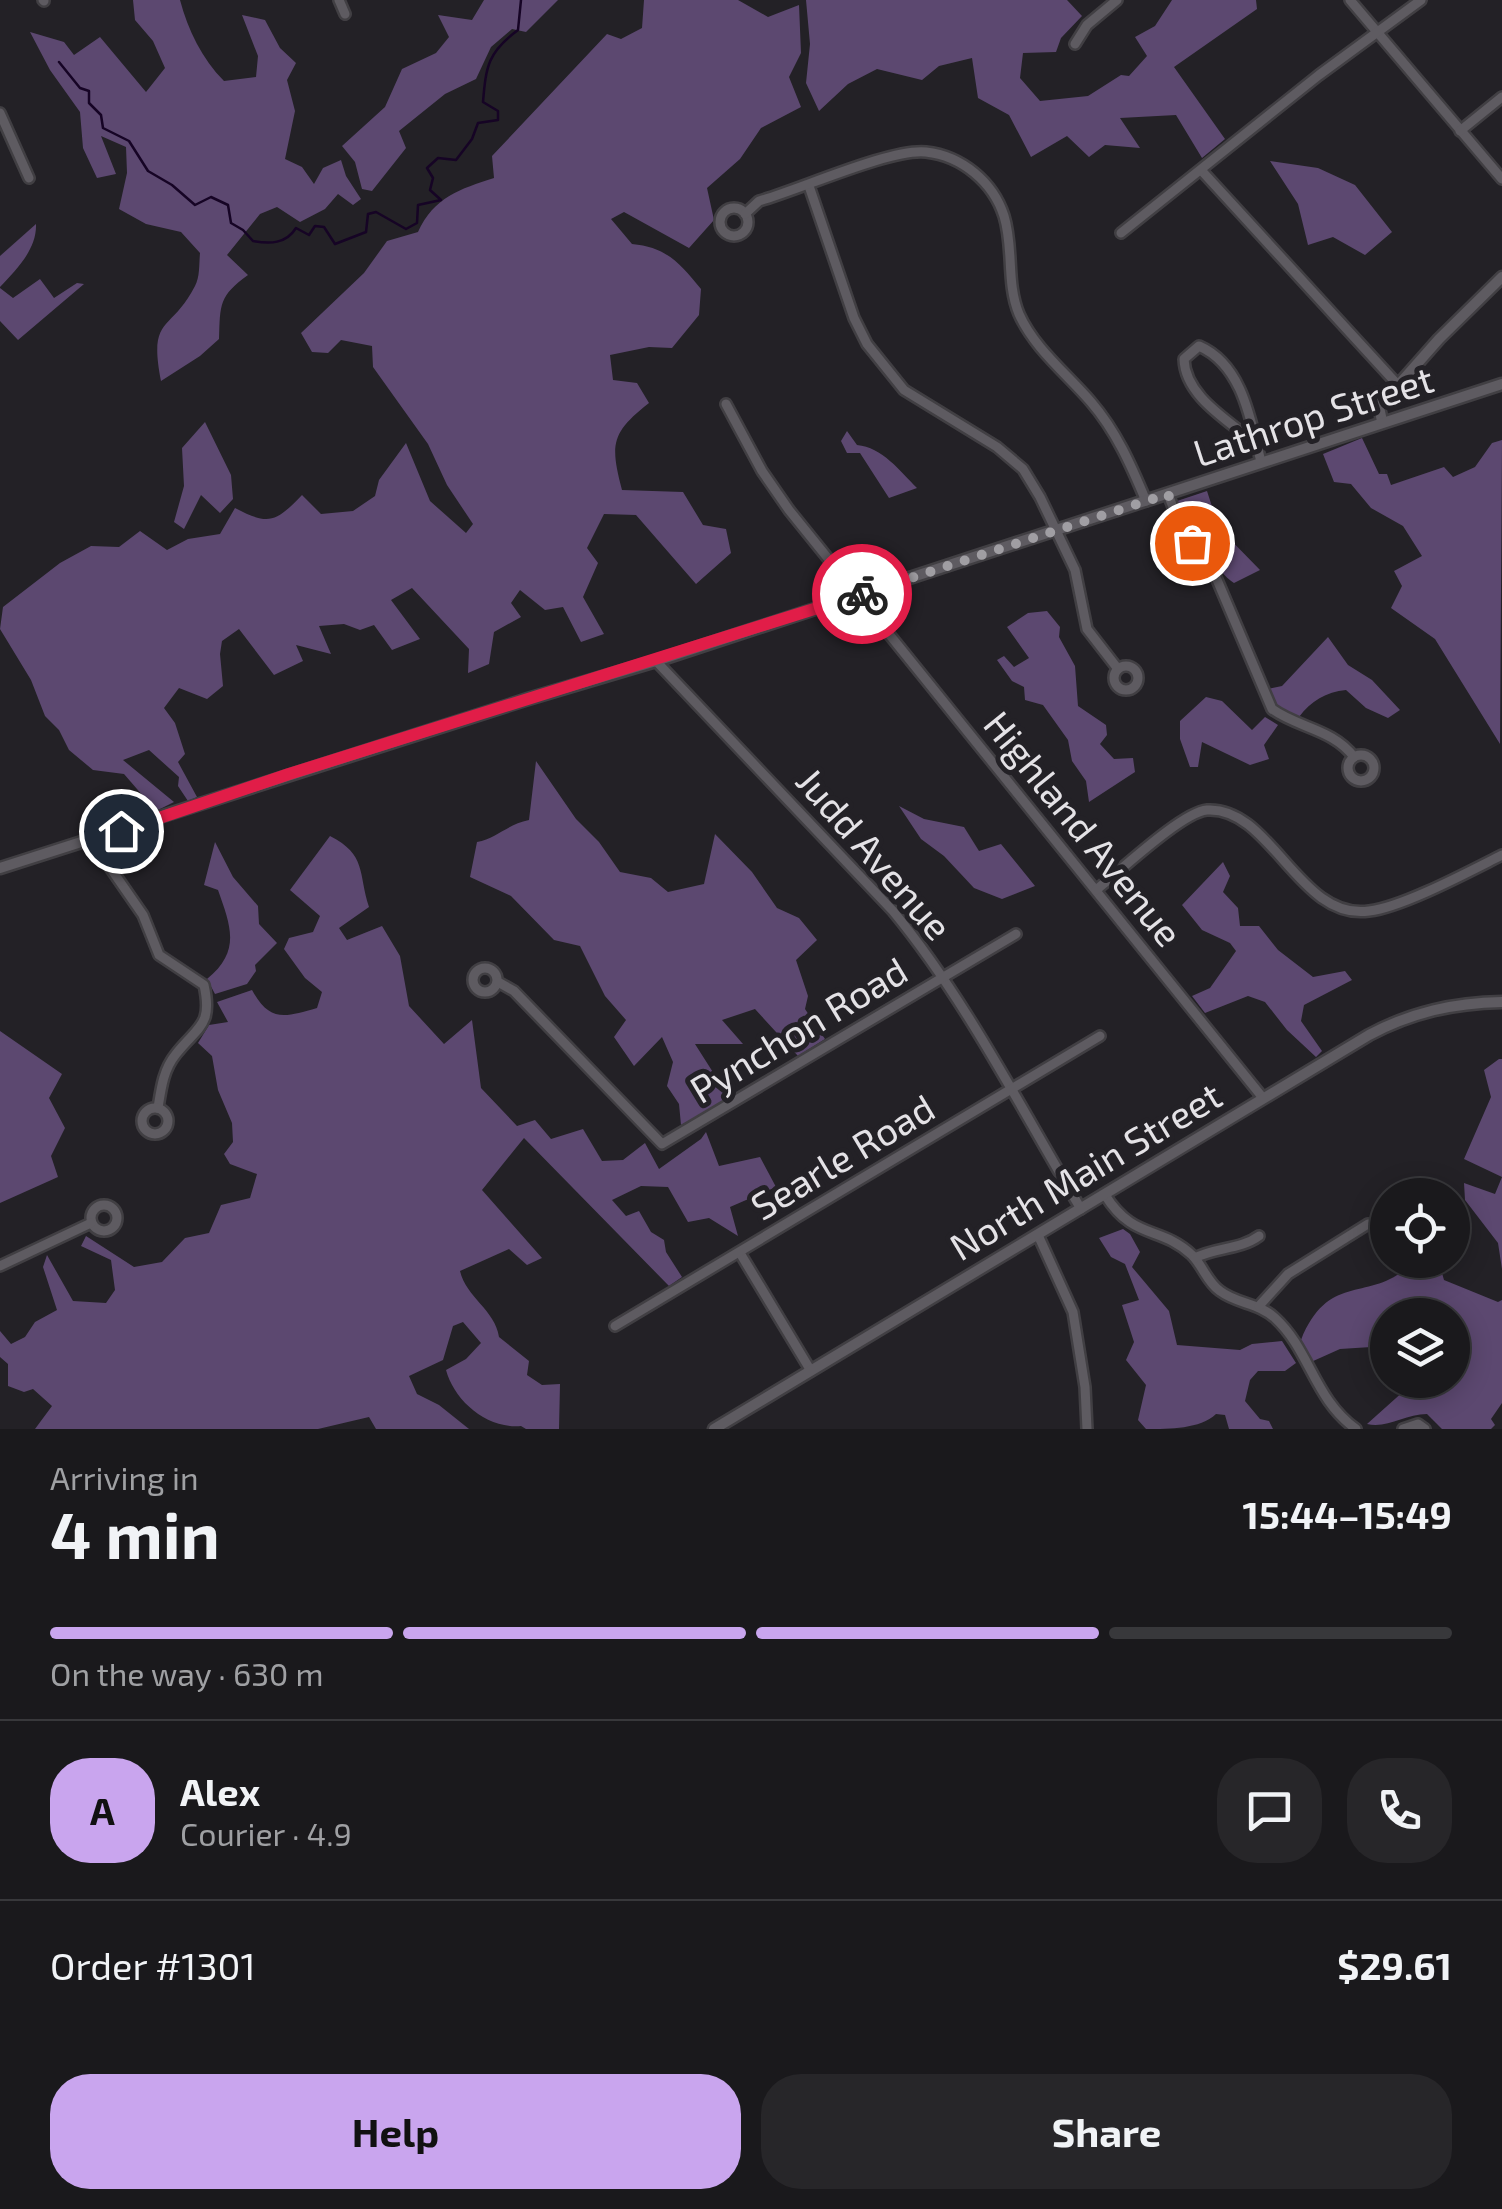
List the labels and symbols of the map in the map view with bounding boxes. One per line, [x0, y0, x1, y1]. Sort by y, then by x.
street label: Lathrop Street [1187, 355, 1439, 475]
pin [1150, 501, 1235, 586]
courier [812, 544, 912, 644]
street label: Highland Avenue [975, 701, 1193, 955]
street label: Judd Avenue [788, 758, 962, 948]
pin [79, 789, 164, 874]
street label: Pynchon Road [681, 946, 915, 1112]
street label: North Main Street [941, 1071, 1229, 1269]
street label: Searle Road [742, 1083, 942, 1229]

